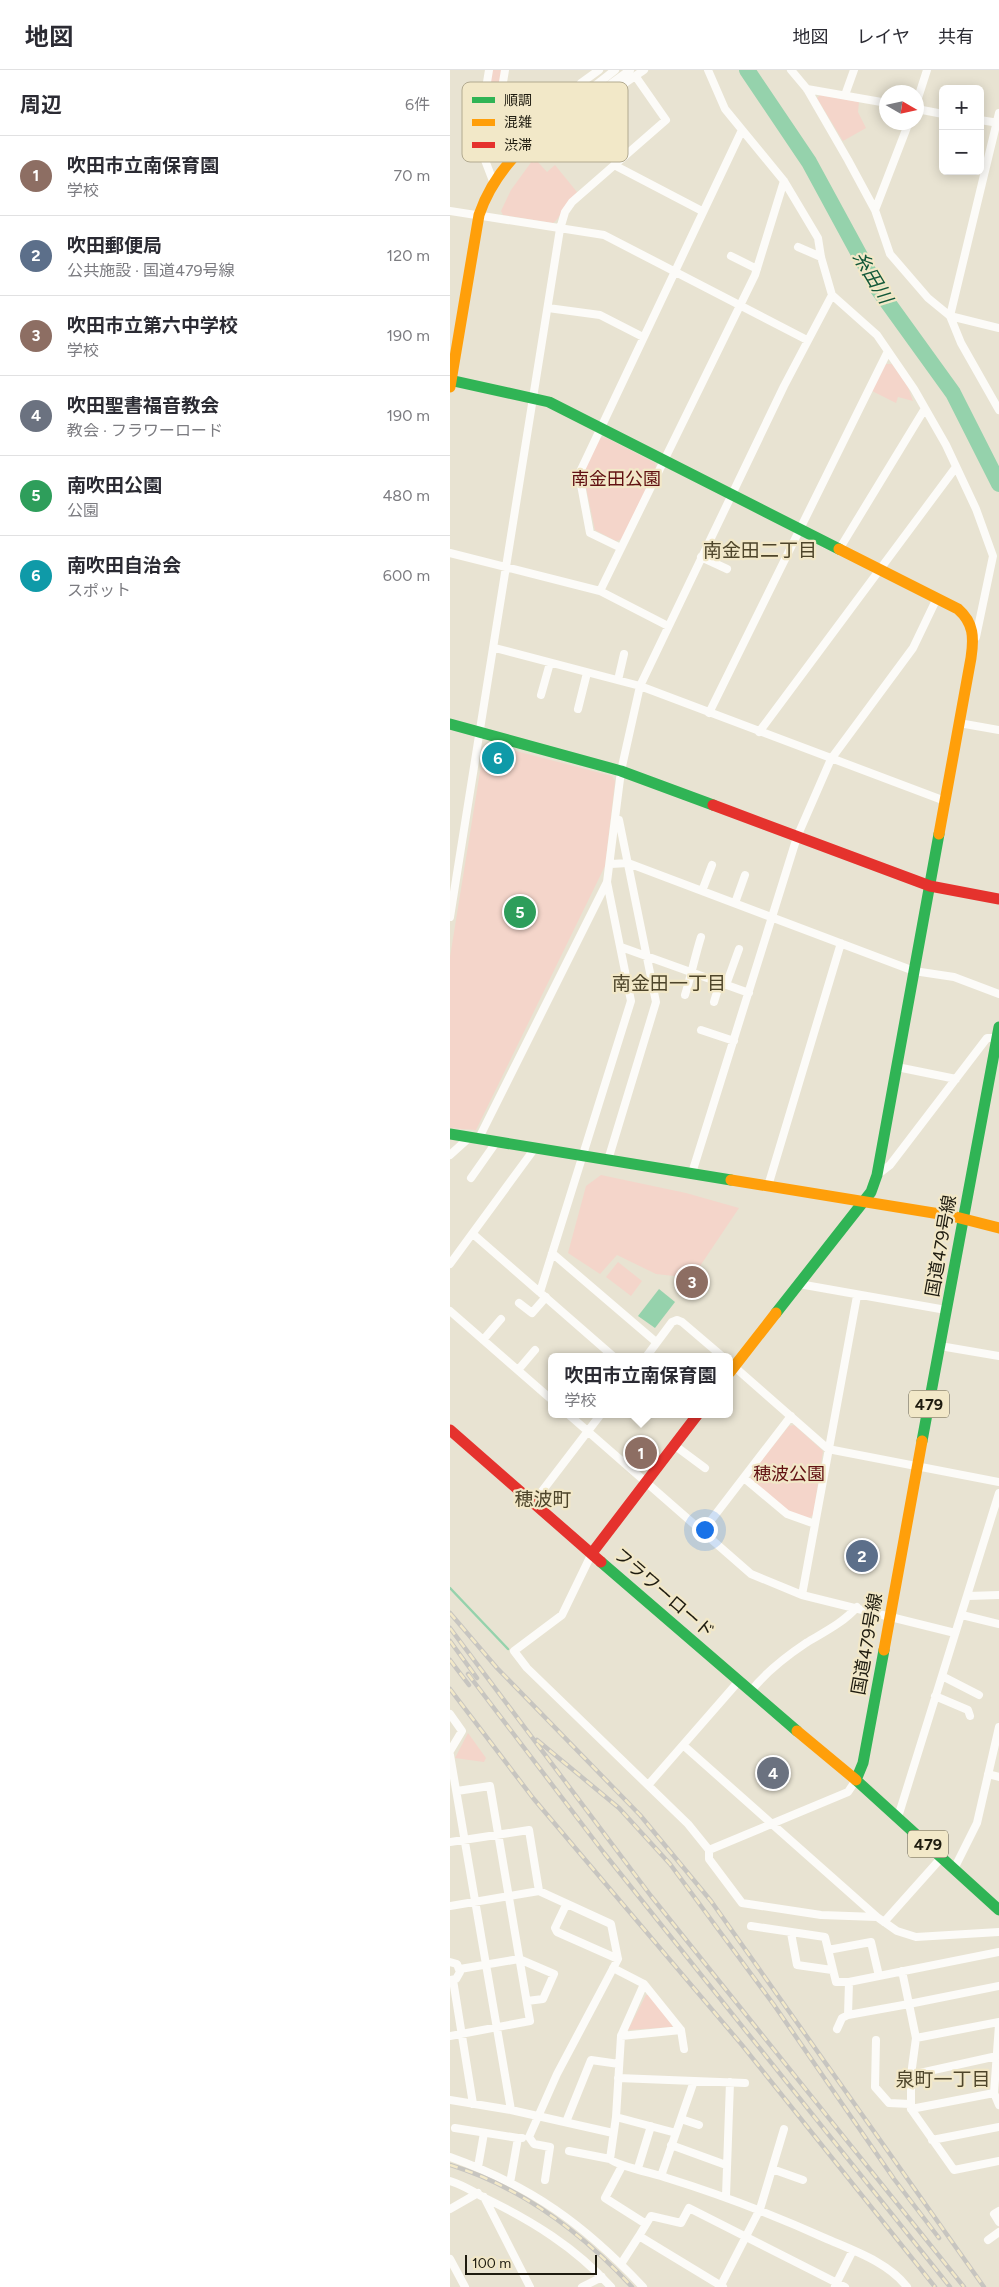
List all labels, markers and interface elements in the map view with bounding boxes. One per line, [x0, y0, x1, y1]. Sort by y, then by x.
text: 地図 [25, 22, 73, 51]
text: 地図 [793, 26, 829, 48]
text: レイヤ [857, 26, 910, 48]
text: 共有 [938, 26, 974, 48]
legend [462, 82, 628, 162]
north arrow [879, 85, 924, 130]
map controls [939, 85, 984, 175]
button: + [939, 85, 984, 130]
text: 周辺 [20, 92, 62, 117]
text: 順調 [504, 92, 532, 109]
text: 6件 [405, 95, 430, 114]
text: 混雑 [504, 114, 532, 131]
button: − [939, 130, 984, 175]
text: 渋滞 [504, 137, 532, 154]
text: 吹田市立南保育園 [67, 154, 219, 177]
text: 1 [33, 166, 39, 185]
text: 70 m [394, 166, 430, 185]
text: 学校 [67, 181, 99, 200]
text: 吹田郵便局 [67, 234, 162, 257]
text: 2 [31, 246, 41, 265]
text: 120 m [387, 246, 430, 265]
water label: 糸田川 [848, 247, 898, 309]
text: 公共施設 · 国道479号線 [67, 261, 235, 280]
text: 吹田市立第六中学校 [67, 314, 238, 337]
text: 3 [32, 326, 40, 345]
text: 190 m [387, 326, 430, 345]
text: 学校 [67, 341, 99, 360]
text: 吹田聖書福音教会 [67, 394, 219, 417]
text: 4 [31, 406, 41, 425]
text: 190 m [387, 406, 430, 425]
text: 教会 · フラワーロード [67, 421, 223, 440]
park label: 南金田公園 [571, 468, 661, 490]
text: 南吹田公園 [67, 474, 162, 497]
text: 5 [31, 486, 41, 505]
text: 480 m [382, 486, 430, 505]
text: 公園 [67, 501, 99, 520]
district label: 南金田二丁目 [703, 539, 817, 562]
text: 南吹田自治会 [67, 554, 181, 577]
text: 6 [31, 566, 41, 585]
text: 600 m [383, 566, 430, 585]
text: スポット [67, 581, 131, 600]
pin: 6 [482, 739, 514, 777]
pin: 5 [504, 893, 536, 931]
district label: 南金田一丁目 [612, 972, 726, 995]
street label: 国道479号線 [921, 1193, 961, 1299]
pin: 3 [676, 1263, 708, 1301]
popup [548, 1353, 733, 1418]
text: 吹田市立南保育園 [564, 1364, 717, 1387]
road number: 479 [909, 1390, 949, 1418]
text: 学校 [564, 1391, 597, 1410]
pin: 1 [625, 1434, 657, 1472]
park label: 穂波公園 [753, 1463, 825, 1485]
district label: 穂波町 [514, 1488, 572, 1511]
your location [692, 1517, 718, 1543]
pin: 2 [846, 1537, 878, 1575]
street label: フラワーロード [609, 1543, 719, 1643]
street label: 国道479号線 [847, 1591, 887, 1697]
pin: 4 [757, 1754, 789, 1792]
road number: 479 [908, 1830, 948, 1858]
district label: 泉町一丁目 [895, 2068, 991, 2091]
scale bar [465, 2252, 598, 2275]
text: 100 m [472, 2255, 511, 2272]

